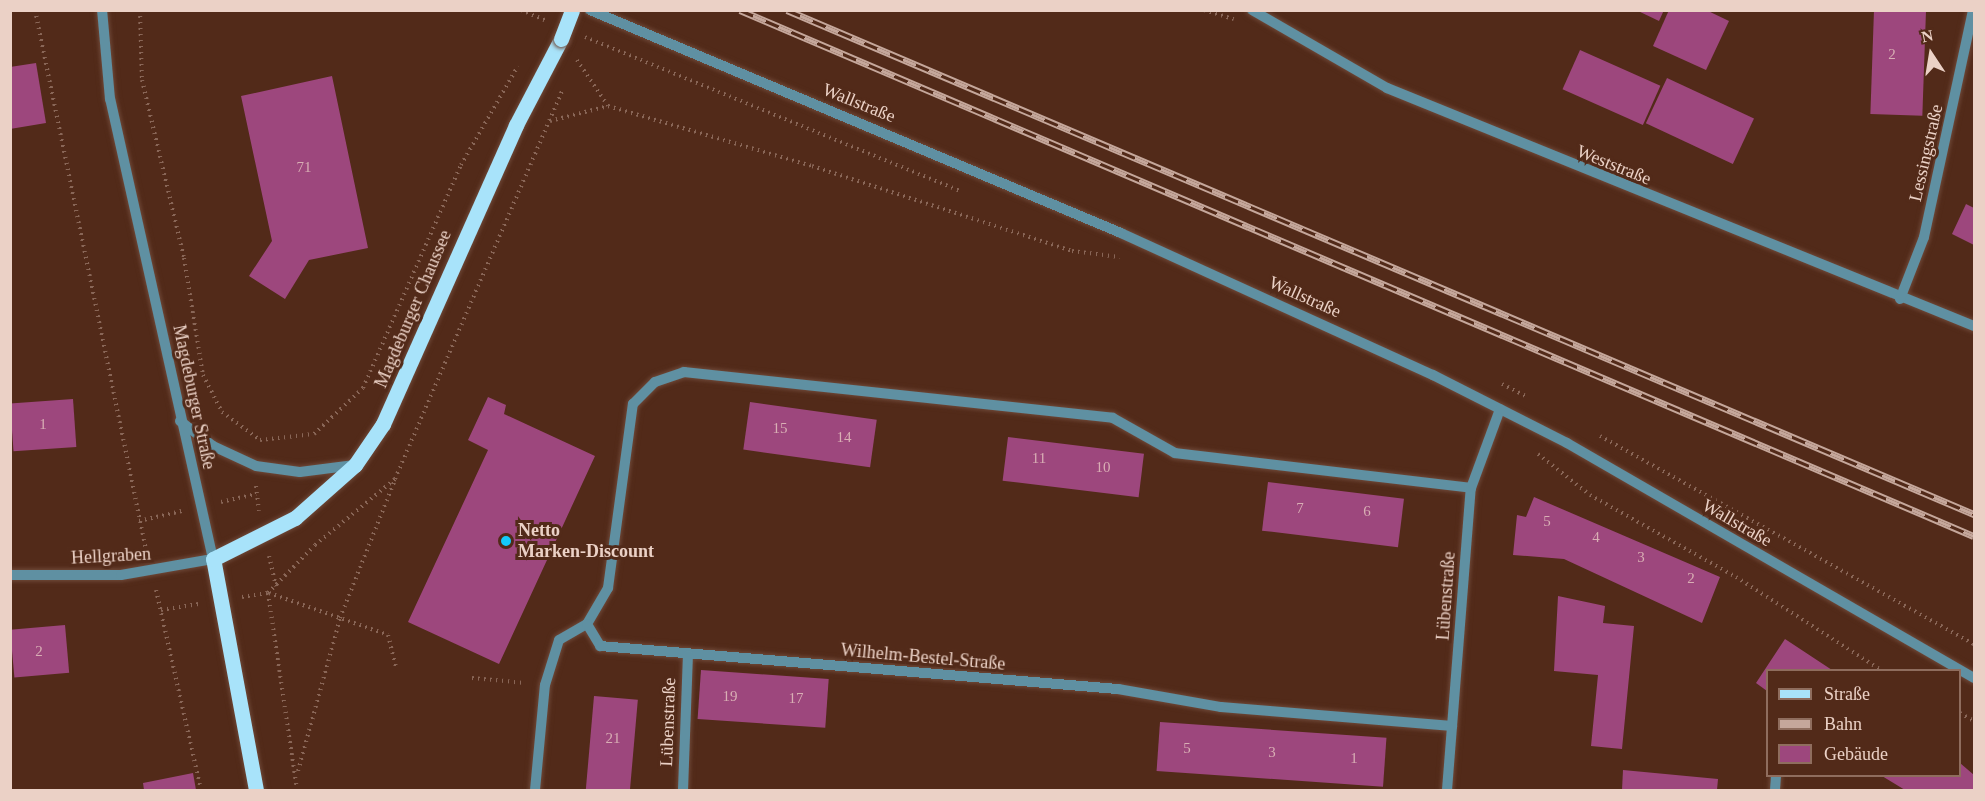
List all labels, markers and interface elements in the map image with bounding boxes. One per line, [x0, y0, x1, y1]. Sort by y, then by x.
north arrow [1901, 24, 1961, 84]
text: N [1920, 26, 1935, 45]
house number: 2 [1888, 46, 1896, 64]
street label: Wallstraße [819, 79, 899, 127]
street label: Lessingstraße [1904, 102, 1948, 204]
street label: Weststraße [1574, 140, 1654, 190]
house number: 71 [296, 159, 312, 177]
street label: Magdeburger Chaussee [370, 227, 456, 391]
street label: Wallstraße [1266, 272, 1344, 322]
street label: Magdeburger Straße [168, 323, 220, 471]
house number: 1 [39, 416, 47, 434]
house number: 15 [772, 420, 788, 438]
house number: 14 [836, 429, 852, 447]
house number: 11 [1032, 450, 1046, 468]
house number: 10 [1096, 459, 1110, 477]
street label: Wallstraße [1698, 495, 1776, 551]
house number: 7 [1296, 500, 1304, 518]
house number: 6 [1363, 503, 1371, 521]
house number: 5 [1543, 513, 1551, 531]
place label: Netto Marken-Discount [518, 520, 654, 562]
house number: 4 [1592, 529, 1600, 547]
marker: Netto Marken-Discount [499, 534, 513, 548]
street label: Hellgraben [71, 543, 151, 569]
house number: 3 [1637, 549, 1645, 567]
street label: Lübenstraße [1432, 551, 1460, 641]
house number: 2 [1687, 570, 1695, 588]
street label: Wilhelm-Bestel-Straße [840, 639, 1006, 675]
house number: 2 [35, 643, 43, 661]
legend [1766, 669, 1961, 777]
street label: Lübenstraße [656, 677, 680, 767]
text: Straße [1824, 684, 1870, 704]
house number: 19 [722, 688, 738, 706]
house number: 17 [788, 690, 804, 708]
text: Bahn [1824, 714, 1862, 734]
house number: 21 [606, 730, 620, 748]
house number: 5 [1183, 740, 1191, 758]
house number: 3 [1268, 744, 1276, 762]
text: Gebäude [1824, 744, 1888, 764]
house number: 1 [1350, 750, 1358, 768]

